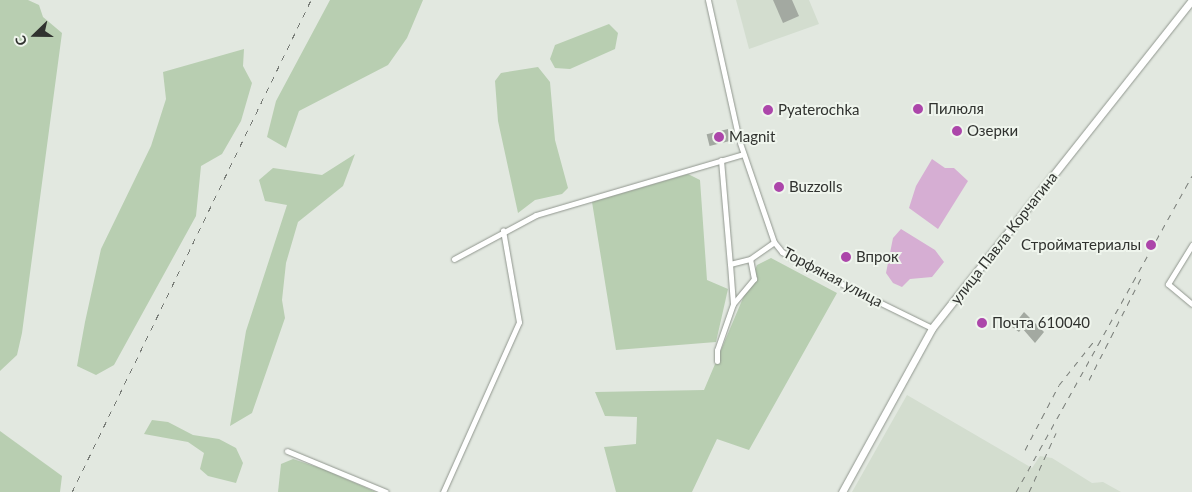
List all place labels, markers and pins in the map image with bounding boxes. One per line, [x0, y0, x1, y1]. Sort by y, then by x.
place label: Пилюля [928, 100, 984, 118]
place label: Pyaterochka [778, 101, 859, 119]
marker: Пилюля [912, 103, 924, 115]
marker: Pyaterochka [762, 104, 774, 116]
place label: Озерки [967, 122, 1018, 140]
marker: Озерки [951, 125, 963, 137]
place label: Magnit [729, 128, 775, 146]
marker: Magnit [713, 131, 725, 143]
place label: Buzzolls [789, 178, 842, 196]
marker: Buzzolls [773, 181, 785, 193]
place label: Стройматериалы [1021, 236, 1141, 254]
marker: Стройматериалы [1145, 239, 1157, 251]
place label: Впрок [856, 248, 899, 266]
marker: Впрок [840, 251, 852, 263]
place label: Почта 610040 [992, 314, 1090, 332]
marker: Почта 610040 [976, 317, 988, 329]

